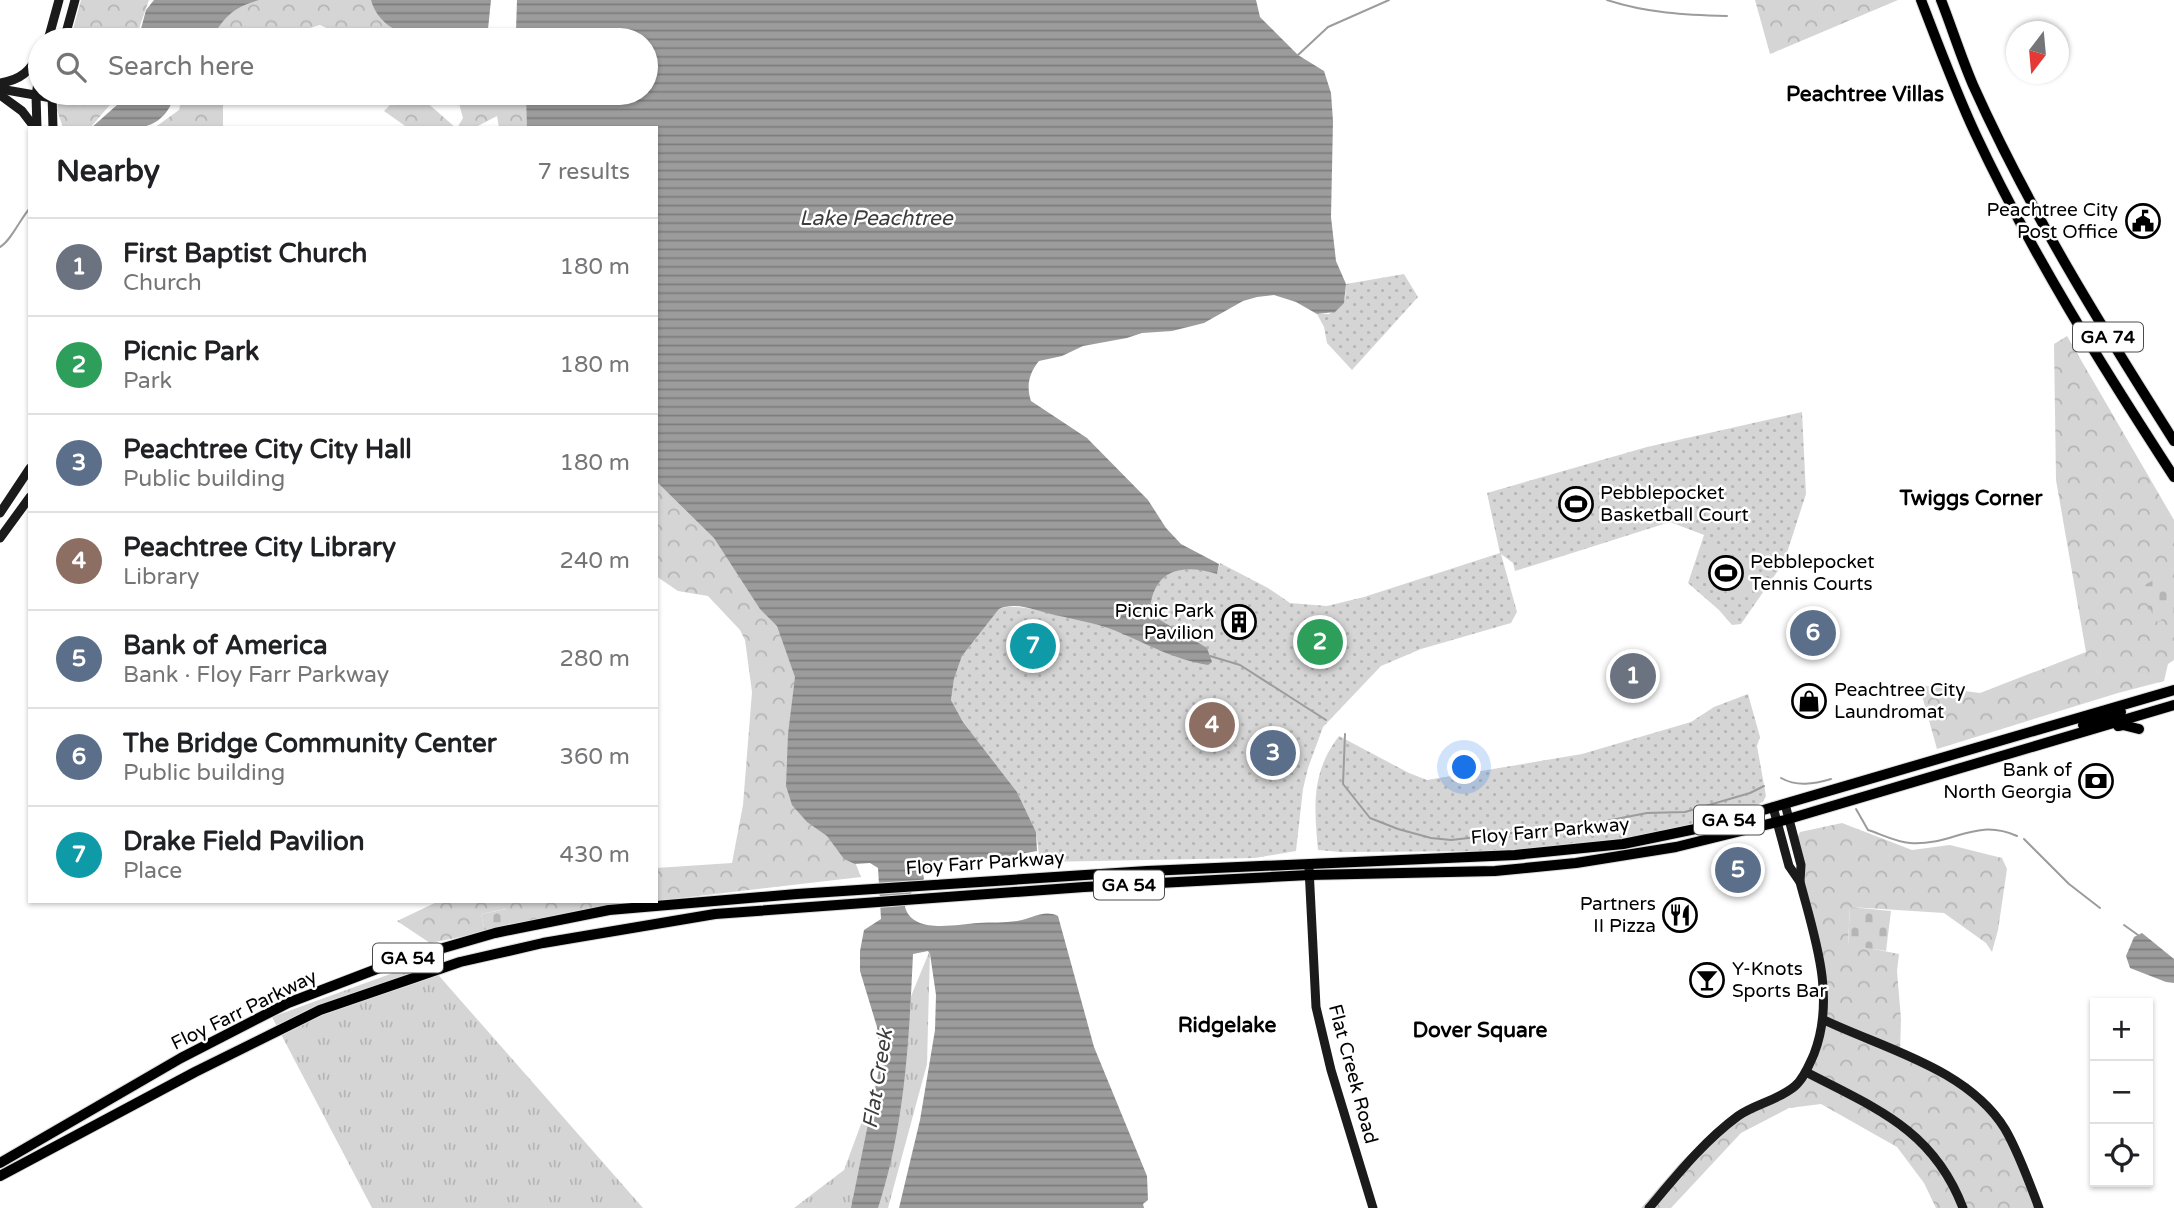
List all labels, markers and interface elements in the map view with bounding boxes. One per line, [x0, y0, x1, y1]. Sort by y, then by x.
north arrow [2006, 21, 2069, 84]
search box [28, 28, 658, 105]
icon: search [52, 48, 90, 86]
text: Search here [108, 51, 254, 82]
district label: Peachtree Villas [1786, 82, 1944, 107]
text: Nearby [56, 153, 160, 190]
text: 7 results [537, 158, 630, 186]
place label: Peachtree City Post Office [1987, 199, 2118, 243]
public building icon: Peachtree City Post Office [2124, 202, 2162, 240]
water label: Lake Peachtree [799, 206, 954, 231]
text: First Baptist Church [123, 238, 367, 269]
text: 1 [72, 253, 86, 281]
text: 180 m [560, 253, 630, 281]
text: Church [123, 269, 202, 297]
road number: GA 74 [2073, 323, 2143, 352]
text: Picnic Park [123, 336, 259, 367]
text: 2 [72, 351, 86, 379]
text: 180 m [560, 351, 630, 379]
text: Park [123, 367, 172, 395]
text: Peachtree City City Hall [123, 434, 412, 465]
text: 3 [72, 449, 86, 477]
text: 180 m [560, 449, 630, 477]
text: Public building [123, 465, 285, 493]
place label: Pebblepocket Basketball Court [1600, 482, 1749, 526]
sports icon: Pebblepocket Basketball Court [1557, 485, 1595, 523]
district label: Twiggs Corner [1899, 486, 2043, 511]
text: Peachtree City Library [123, 532, 396, 563]
text: 4 [72, 547, 86, 575]
text: 240 m [560, 547, 630, 575]
place label: Pebblepocket Tennis Courts [1750, 551, 1875, 595]
sports icon: Pebblepocket Tennis Courts [1707, 554, 1745, 592]
text: Library [123, 563, 199, 591]
place label: Picnic Park Pavilion [1115, 600, 1214, 644]
building icon: Picnic Park Pavilion [1220, 603, 1258, 641]
pin: 6 [1790, 607, 1836, 659]
pin: 2 [1297, 616, 1343, 668]
pin: 7 [1010, 620, 1056, 672]
text: Bank of America [123, 630, 328, 661]
text: 5 [72, 645, 86, 673]
text: 280 m [560, 645, 630, 673]
pin: 1 [1610, 650, 1656, 702]
text: Bank · Floy Farr Parkway [123, 661, 389, 689]
place label: Peachtree City Laundromat [1834, 679, 1965, 723]
shop icon: Peachtree City Laundromat [1790, 682, 1828, 720]
pin: 4 [1189, 699, 1235, 751]
pin: 3 [1250, 727, 1296, 779]
text: The Bridge Community Center [123, 728, 497, 759]
text: 6 [72, 743, 86, 771]
text: 360 m [560, 743, 630, 771]
your location [1447, 750, 1481, 784]
text: Public building [123, 759, 285, 787]
place label: Bank of North Georgia [1943, 759, 2073, 803]
bank icon: Bank of North Georgia [2077, 762, 2115, 800]
road number: GA 54 [1694, 806, 1764, 834]
street label: Floy Farr Parkway [1470, 813, 1630, 849]
text: Drake Field Pavilion [123, 826, 365, 857]
text: 7 [72, 841, 86, 869]
text: 430 m [560, 841, 630, 869]
pin: 5 [1715, 844, 1761, 896]
street label: Floy Farr Parkway [905, 846, 1065, 880]
text: Place [123, 857, 182, 885]
road number: GA 54 [1094, 870, 1164, 900]
place label: Partners II Pizza [1580, 893, 1656, 937]
restaurant icon: Partners II Pizza [1661, 896, 1699, 934]
road number: GA 54 [373, 944, 443, 973]
place label: Y-Knots Sports Bar [1732, 958, 1828, 1002]
bar icon: Y-Knots Sports Bar [1688, 961, 1726, 999]
street label: Floy Farr Parkway [168, 965, 320, 1055]
map controls [2090, 998, 2153, 1187]
button: + [2090, 998, 2153, 1061]
street label: Flat Creek Road [1324, 1002, 1382, 1146]
district label: Ridgelake [1178, 1013, 1276, 1038]
district label: Dover Square [1413, 1018, 1547, 1043]
water label: Flat Creek [858, 1026, 898, 1130]
button: − [2090, 1061, 2153, 1124]
button: locate [2090, 1124, 2153, 1187]

